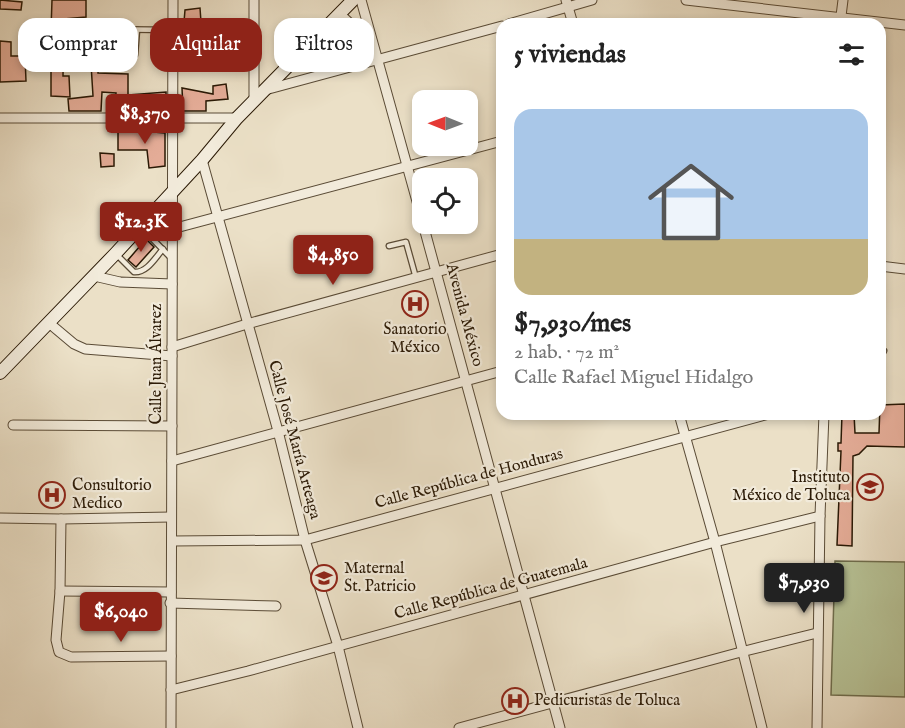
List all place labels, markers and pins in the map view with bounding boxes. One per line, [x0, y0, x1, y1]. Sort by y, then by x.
pin: $8,370 [96, 94, 194, 145]
pin: $12.3K [92, 202, 190, 253]
pin: $4,850 [284, 235, 382, 286]
hospital icon: Sanatorio México [400, 289, 430, 319]
place label: Sanatorio México [383, 320, 447, 358]
place label: Instituto México de Toluca [732, 468, 850, 506]
school or university icon: Instituto México de Toluca [855, 472, 885, 502]
place label: Consultorio Medico [72, 476, 152, 514]
hospital icon: Consultorio Medico [37, 480, 67, 510]
place label: Maternal St. Patricio [344, 559, 416, 597]
school or university icon: Maternal St. Patricio [309, 563, 339, 593]
pin: $7,930 [755, 563, 853, 614]
pin: $6,040 [72, 592, 170, 643]
hospital icon: Pedicuristas de Toluca [500, 686, 530, 716]
place label: Pedicuristas de Toluca [534, 691, 680, 711]

